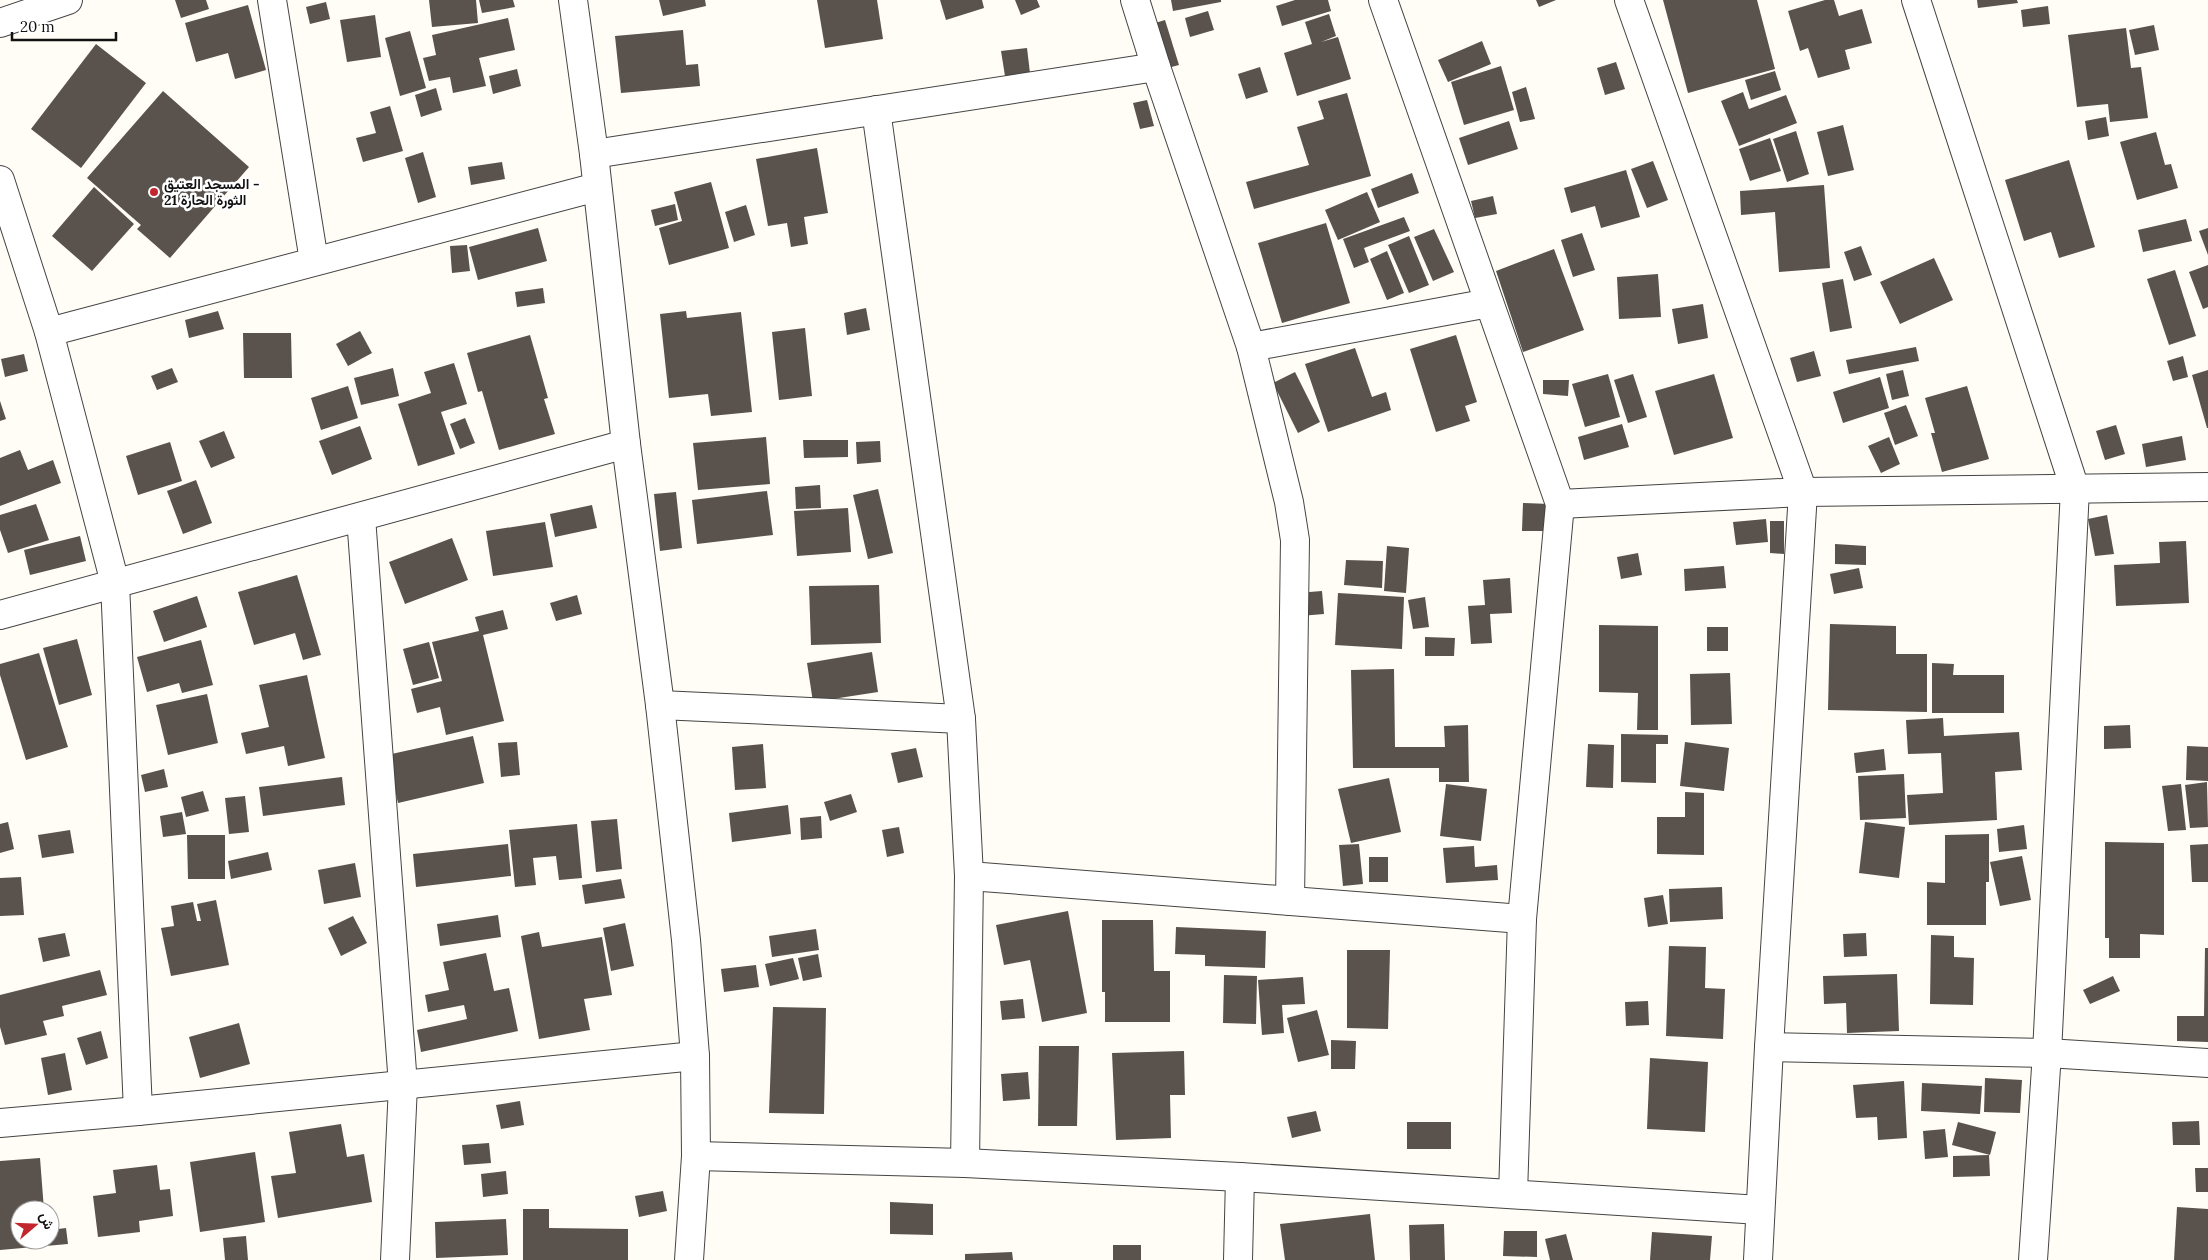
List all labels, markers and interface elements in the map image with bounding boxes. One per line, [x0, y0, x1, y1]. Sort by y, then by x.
scale bar [12, 10, 116, 42]
text: 20 m [20, 17, 55, 36]
place label: المسجد العتيق - الثورة الحارة 21 [164, 175, 260, 209]
marker: المسجد العتيق - الثورة الحارة 21 [148, 186, 160, 198]
north arrow [10, 1200, 60, 1250]
text: ش [36, 1210, 59, 1232]

